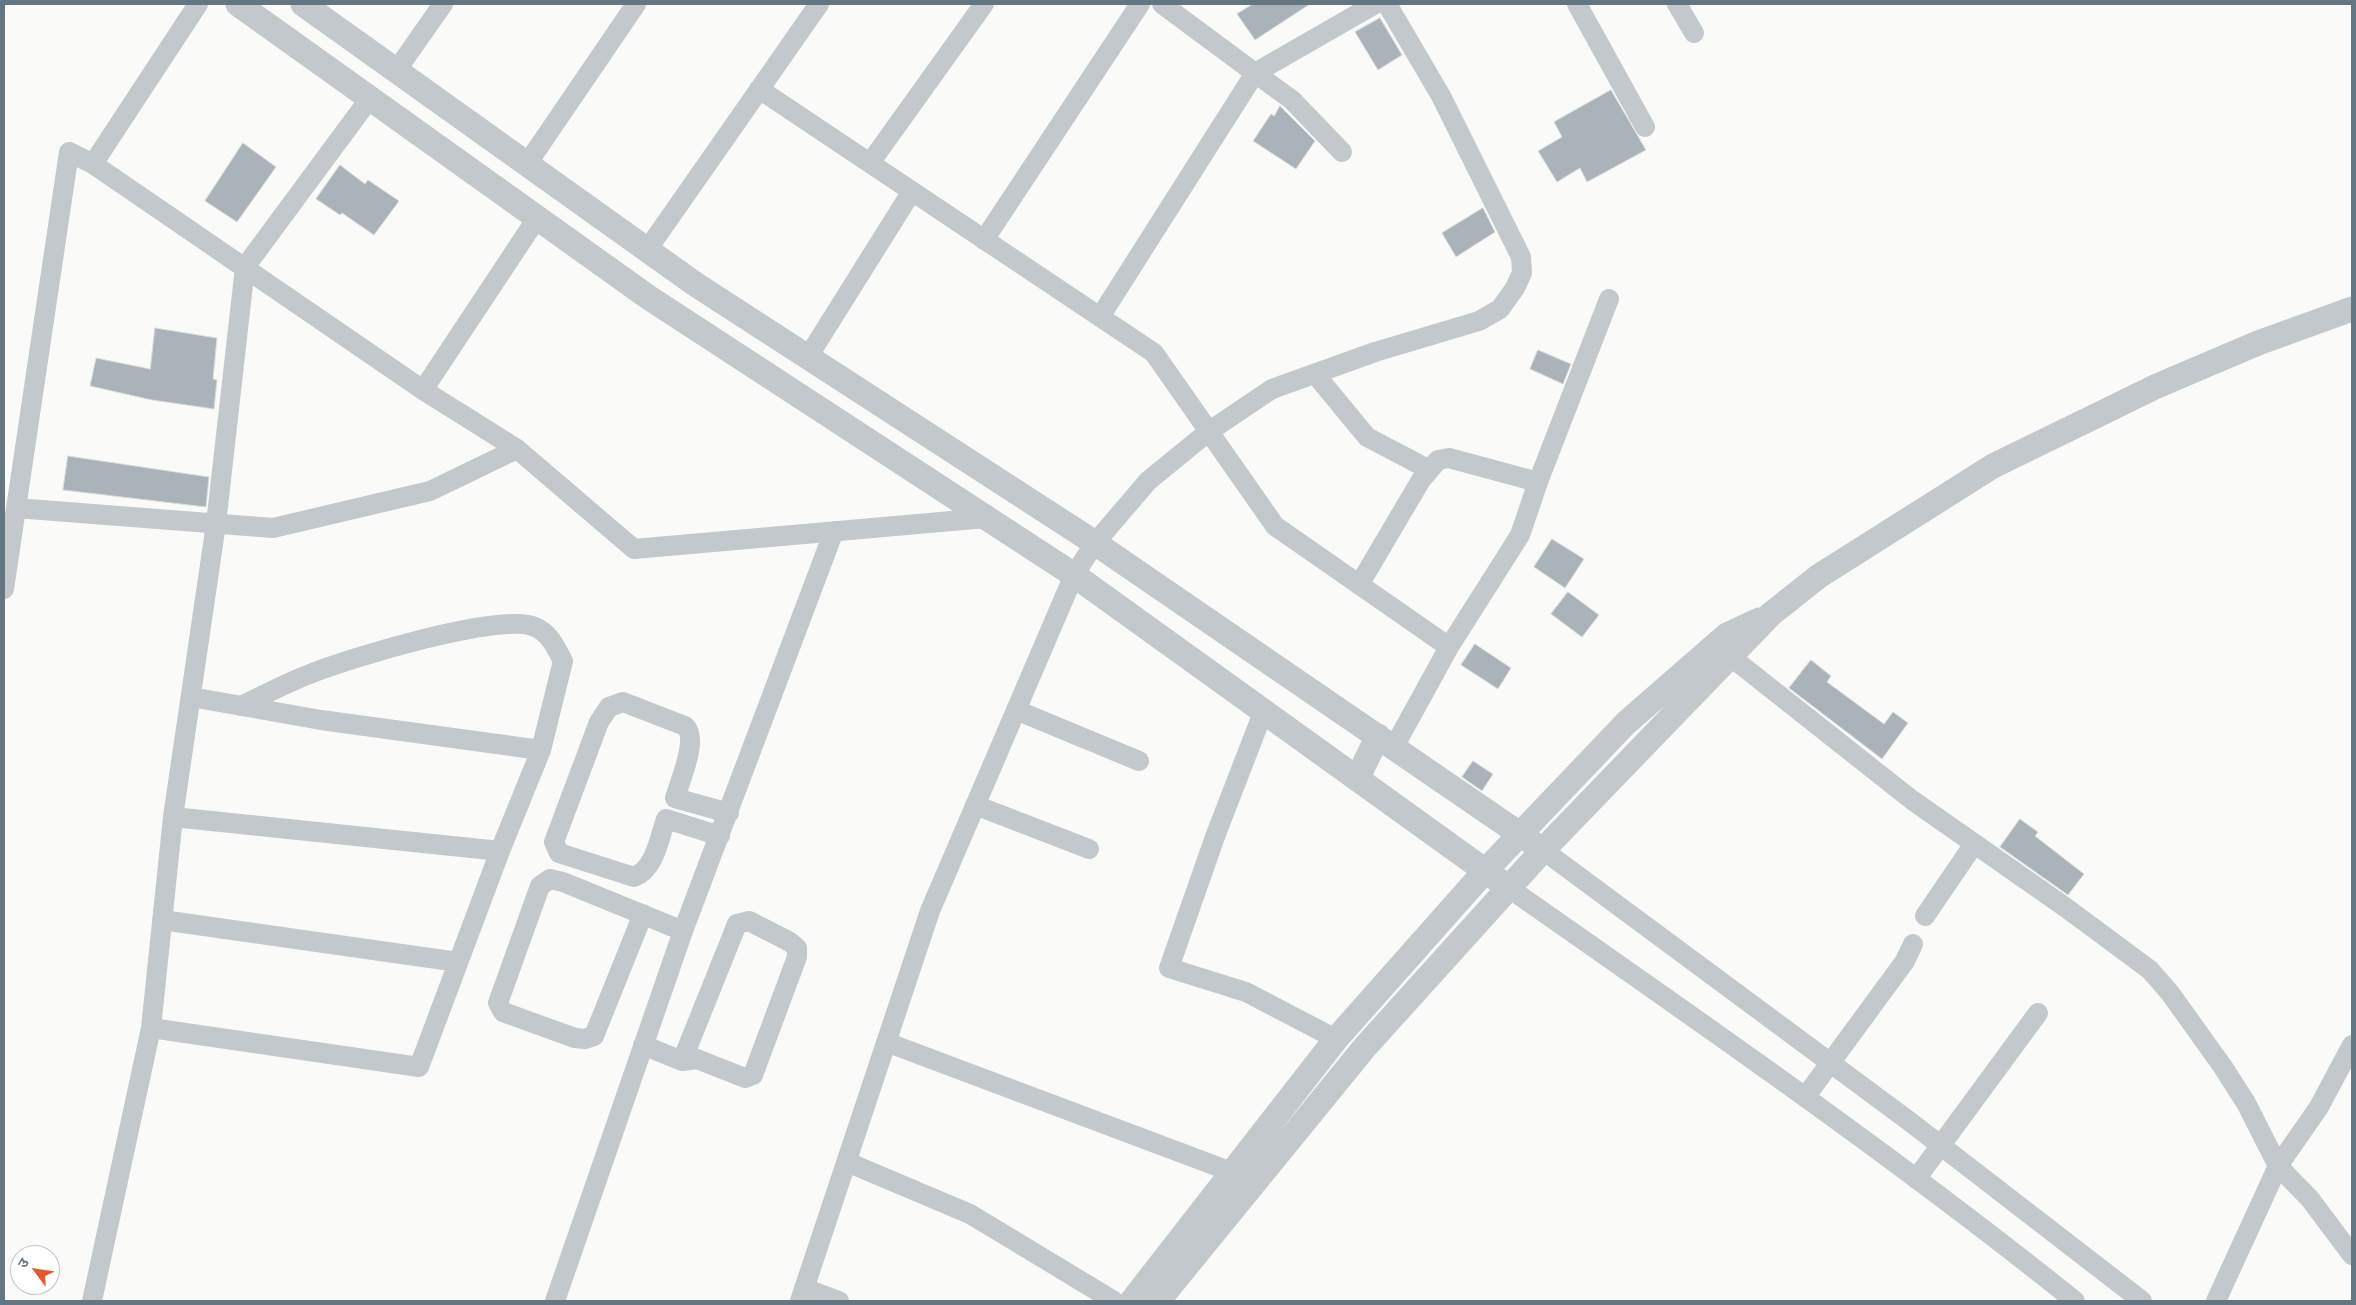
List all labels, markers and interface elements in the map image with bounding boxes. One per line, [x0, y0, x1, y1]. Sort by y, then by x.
north arrow [10, 1245, 60, 1295]
text: उ [12, 1254, 33, 1271]

